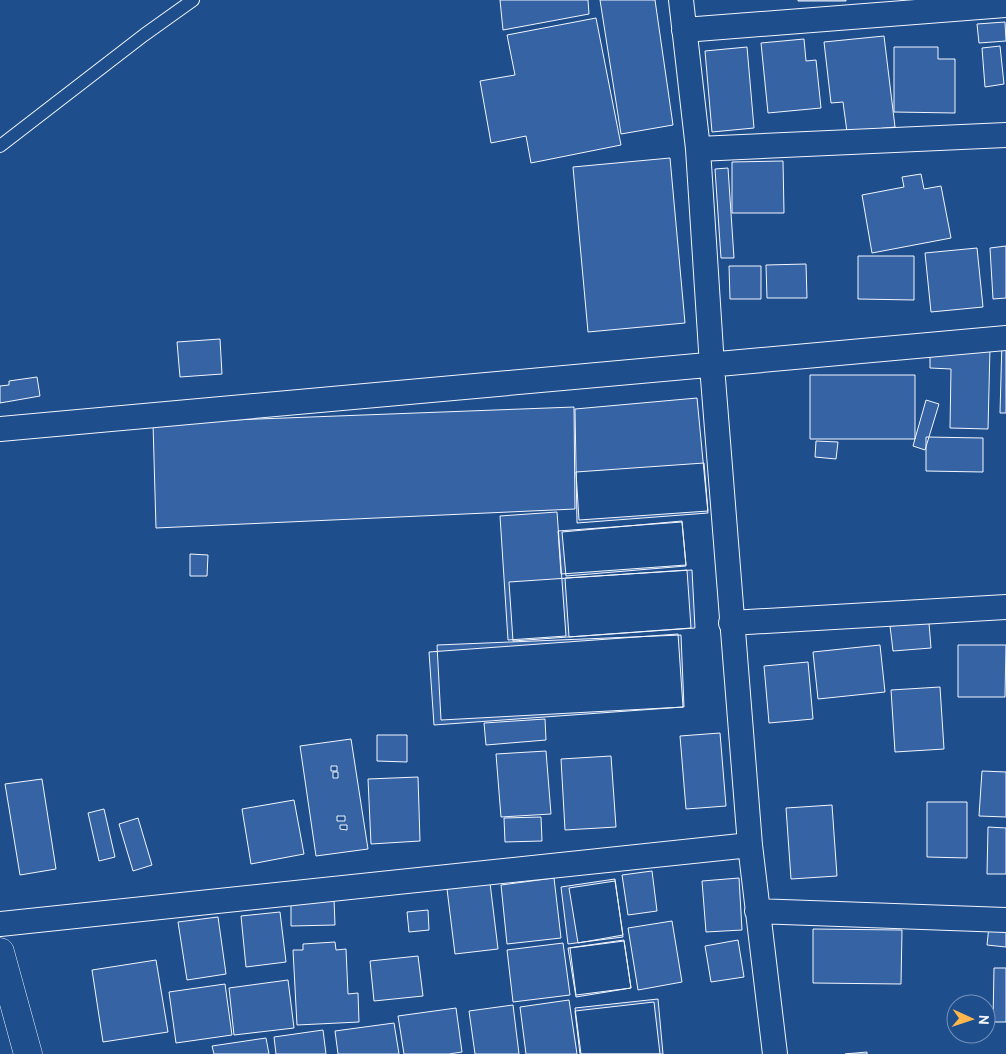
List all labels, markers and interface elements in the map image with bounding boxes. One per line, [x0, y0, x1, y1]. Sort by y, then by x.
north arrow [946, 994, 996, 1044]
text: N [974, 1014, 991, 1025]

